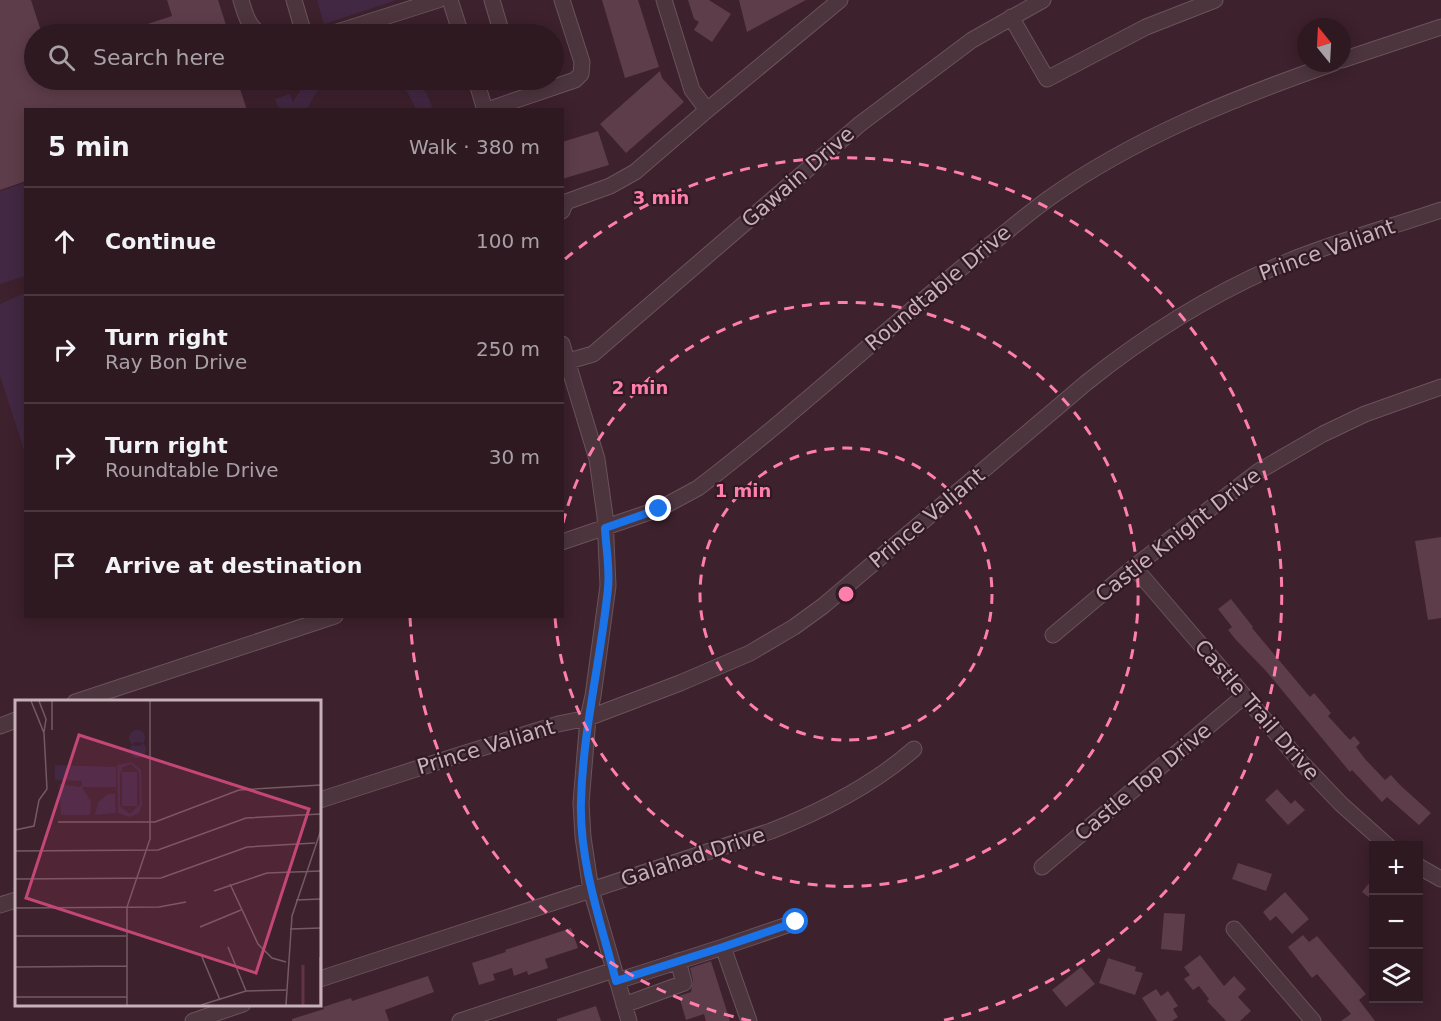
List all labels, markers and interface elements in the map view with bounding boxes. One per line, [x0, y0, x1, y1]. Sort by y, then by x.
north arrow [1297, 18, 1351, 72]
search box [24, 24, 564, 90]
icon: search [45, 41, 78, 74]
text: Search here [93, 45, 225, 70]
street label: Gawain Drive [737, 122, 859, 232]
text: 5 min [48, 132, 130, 162]
text: Walk · 380 m [409, 135, 540, 159]
text: 3 min [633, 187, 689, 208]
street label: Prince Valiant [1256, 214, 1398, 286]
street label: Roundtable Drive [860, 220, 1016, 356]
icon: ahead [48, 225, 81, 258]
text: Continue [105, 229, 216, 254]
text: 100 m [476, 229, 540, 253]
text: Turn right [105, 325, 228, 350]
icon: right [48, 333, 81, 366]
text: 250 m [476, 337, 540, 361]
text: Ray Bon Drive [105, 350, 247, 374]
text: 2 min [612, 377, 668, 398]
text: Turn right [105, 433, 228, 458]
icon: right [48, 441, 81, 474]
text: 30 m [489, 445, 540, 469]
text: Roundtable Drive [105, 458, 279, 482]
street label: Prince Valiant [865, 463, 989, 573]
street label: Castle Knight Drive [1091, 463, 1265, 607]
text: 1 min [715, 480, 771, 501]
route end [645, 495, 671, 521]
icon: arrive [48, 549, 81, 582]
text: Arrive at destination [105, 553, 362, 578]
centre of rings [836, 584, 856, 604]
street label: Castle Trail Drive [1190, 635, 1324, 785]
inset map [15, 700, 321, 1006]
street label: Prince Valiant [414, 715, 558, 779]
street label: Castle Top Drive [1070, 718, 1216, 846]
street label: Galahad Drive [618, 822, 768, 892]
map controls [1369, 841, 1423, 1003]
button: + [1369, 841, 1423, 895]
button: − [1369, 895, 1423, 949]
route start [782, 908, 808, 934]
button: layers [1369, 949, 1423, 1003]

